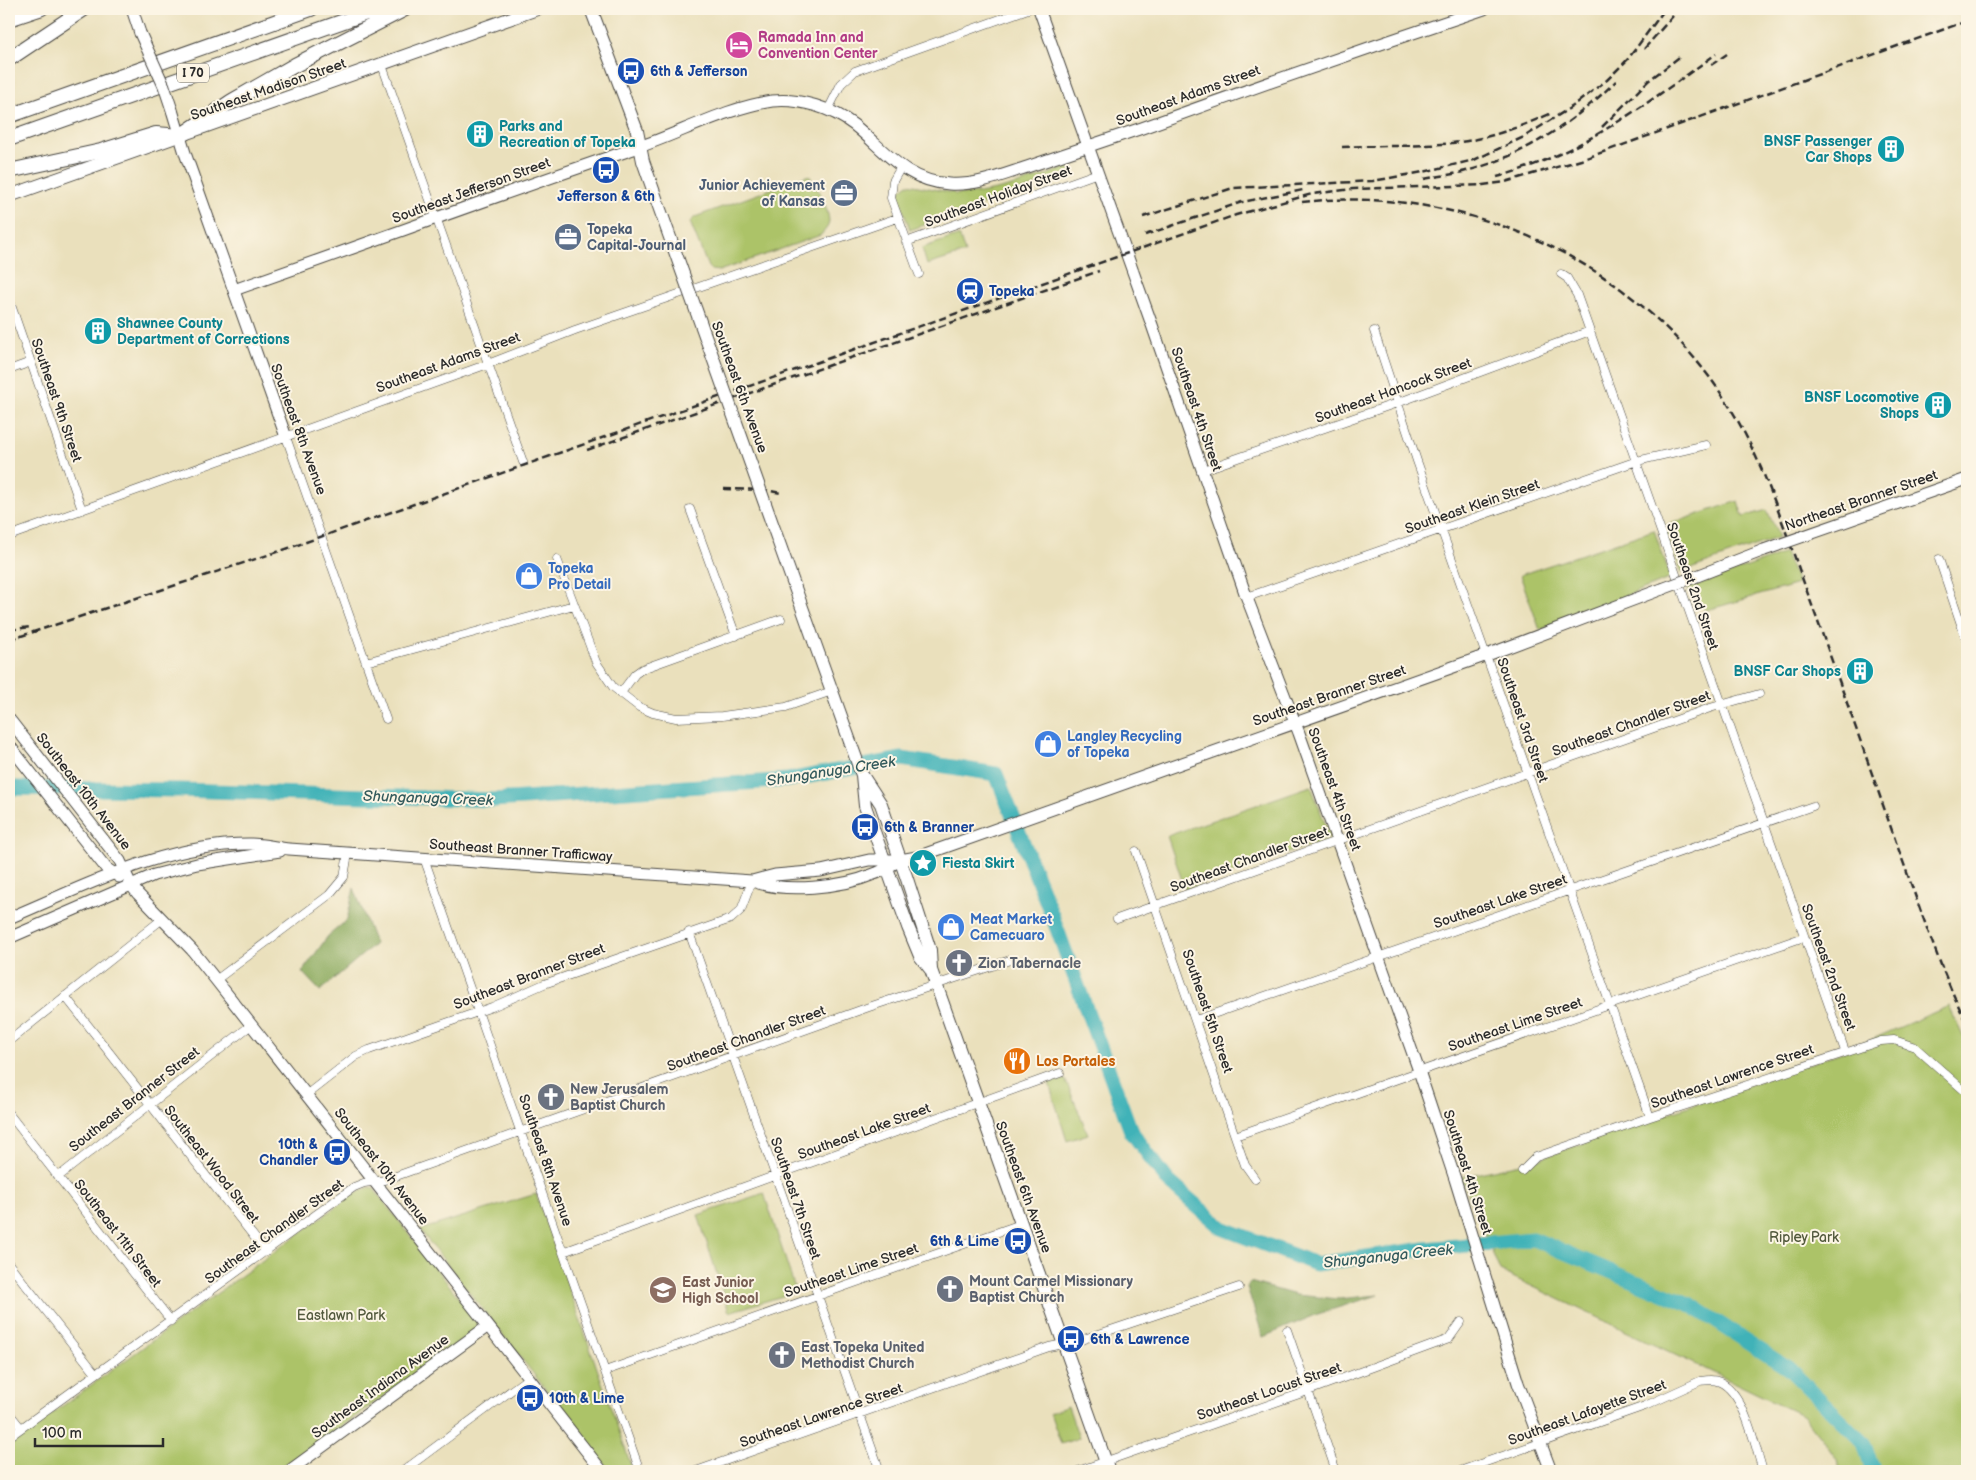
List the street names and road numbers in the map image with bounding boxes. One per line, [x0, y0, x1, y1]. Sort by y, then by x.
street label: Southeast Madison Street [188, 55, 349, 124]
street label: Southeast Adams Street [1114, 61, 1263, 129]
road number: I 70 [177, 64, 209, 82]
street label: Southeast Jefferson Street [390, 154, 553, 227]
street label: Southeast Holiday Street [922, 162, 1075, 231]
street label: Southeast 6th Avenue [708, 319, 771, 455]
street label: Southeast Adams Street [374, 328, 523, 396]
street label: Southeast 9th Street [27, 336, 86, 465]
street label: Southeast 4th Street [1167, 345, 1226, 474]
street label: Southeast Hancock Street [1313, 354, 1474, 427]
street label: Southeast 8th Avenue [267, 361, 330, 497]
street label: Northeast Branner Street [1783, 466, 1940, 535]
street label: Southeast Klein Street [1403, 475, 1542, 537]
street label: Southeast 2nd Street [1663, 520, 1723, 653]
street label: Southeast 3rd Street [1493, 656, 1552, 785]
street label: Southeast Branner Street [1250, 661, 1409, 730]
street label: Southeast Chandler Street [1550, 687, 1713, 760]
street label: Southeast 4th Street [1304, 725, 1365, 854]
street label: Southeast 10th Avenue [33, 729, 135, 853]
street label: Southeast Chandler Street [1168, 823, 1331, 896]
street label: Southeast Branner Trafficway [429, 836, 614, 865]
street label: Southeast Lake Street [1431, 870, 1570, 932]
street label: Southeast 2nd Street [1798, 902, 1860, 1033]
street label: Southeast Branner Street [451, 939, 608, 1013]
street label: Southeast 5th Street [1178, 947, 1237, 1076]
street label: Southeast Lime Street [1446, 993, 1585, 1055]
street label: Southeast Chandler Street [665, 1002, 828, 1075]
street label: Southeast Lawrence Street [1649, 1040, 1816, 1112]
street label: Southeast Branner Street [66, 1043, 203, 1156]
street label: Southeast 8th Avenue [515, 1092, 576, 1228]
street label: Southeast Lake Street [796, 1099, 933, 1163]
street label: Southeast Wood Street [160, 1102, 263, 1227]
street label: Southeast 10th Avenue [331, 1104, 433, 1228]
street label: Southeast 4th Street [1439, 1108, 1496, 1237]
street label: Southeast 6th Avenue [992, 1119, 1055, 1255]
street label: Southeast 7th Street [767, 1135, 825, 1262]
street label: Southeast Chandler Street [202, 1175, 347, 1287]
street label: Southeast 11th Street [70, 1176, 165, 1291]
street label: Southeast Lime Street [782, 1239, 921, 1301]
street label: Southeast Indiana Avenue [308, 1331, 452, 1442]
street label: Southeast Locust Street [1195, 1359, 1344, 1424]
street label: Southeast Lafayette Street [1506, 1376, 1669, 1449]
street label: Southeast Lawrence Street [738, 1379, 905, 1451]

